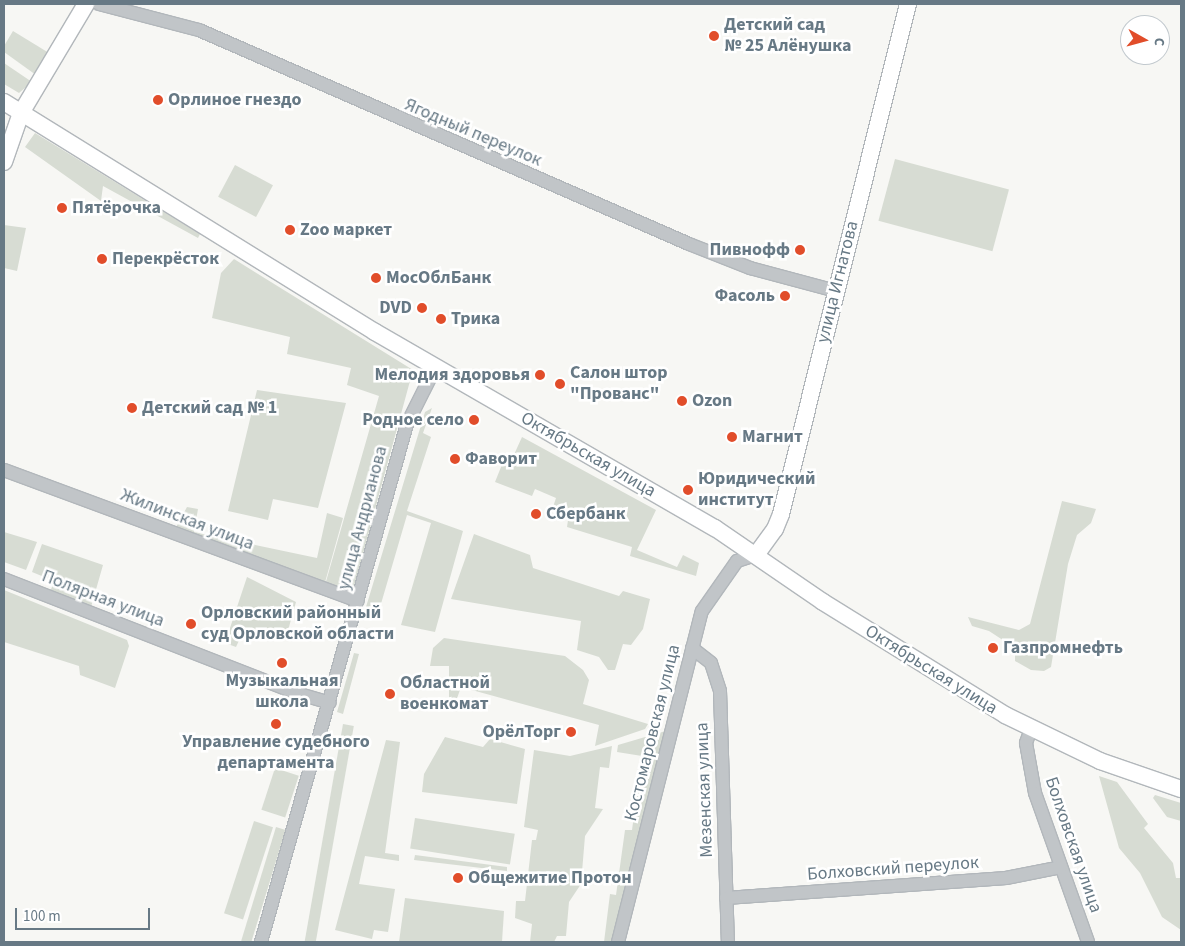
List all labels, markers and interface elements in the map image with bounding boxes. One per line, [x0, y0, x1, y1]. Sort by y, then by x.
place label: Детский сад № 25 Алёнушка [724, 15, 851, 58]
north arrow [1120, 15, 1170, 65]
marker: Детский сад № 25 Алёнушка [708, 30, 720, 42]
text: С [1148, 36, 1169, 47]
place label: Орлиное гнездо [168, 89, 301, 111]
marker: Орлиное гнездо [152, 94, 164, 106]
street label: Ягодный переулок [401, 94, 545, 172]
place label: Пятёрочка [72, 197, 161, 219]
marker: Пятёрочка [56, 202, 68, 214]
place label: Zoo маркет [300, 219, 392, 241]
street label: улица Игнатова [812, 219, 864, 345]
marker: Zoo маркет [284, 224, 296, 236]
place label: Пивнофф [710, 239, 790, 261]
marker: Пивнофф [794, 244, 806, 256]
place label: Перекрёсток [112, 248, 219, 270]
marker: Перекрёсток [96, 253, 108, 265]
place label: МосОблБанк [386, 267, 491, 289]
marker: МосОблБанк [370, 272, 382, 284]
place label: Фасоль [715, 285, 775, 307]
marker: Фасоль [779, 290, 791, 302]
place label: DVD [379, 297, 412, 319]
marker: DVD [416, 302, 428, 314]
place label: Трика [451, 308, 500, 330]
marker: Трика [435, 313, 447, 325]
place label: Салон штор "Прованс" [570, 363, 668, 406]
place label: Мелодия здоровья [374, 364, 530, 386]
marker: Мелодия здоровья [534, 369, 546, 381]
marker: Салон штор "Прованс" [554, 378, 566, 390]
place label: Ozon [692, 390, 732, 412]
marker: Ozon [676, 395, 688, 407]
place label: Детский сад № 1 [142, 397, 277, 419]
marker: Детский сад № 1 [126, 402, 138, 414]
street label: Октябрьская улица [517, 408, 659, 502]
place label: Родное село [362, 409, 464, 431]
marker: Родное село [468, 414, 480, 426]
place label: Магнит [742, 426, 803, 448]
marker: Магнит [726, 431, 738, 443]
street label: улица Андрианова [333, 444, 393, 592]
place label: Фаворит [465, 448, 537, 470]
marker: Фаворит [449, 453, 461, 465]
place label: Юридический институт [698, 469, 815, 512]
marker: Юридический институт [682, 484, 694, 496]
street label: Жилинская улица [117, 485, 257, 555]
place label: Сбербанк [546, 503, 626, 525]
marker: Сбербанк [530, 508, 542, 520]
street label: Полярная улица [39, 566, 167, 632]
place label: Орловский районный суд Орловской области [201, 603, 394, 646]
marker: Орловский районный суд Орловской области [185, 618, 197, 630]
street label: Октябрьская улица [861, 621, 1001, 719]
place label: Газпромнефть [1003, 637, 1123, 659]
street label: Костомаровская улица [621, 642, 685, 824]
marker: Газпромнефть [987, 642, 999, 654]
marker: Музыкальная школа [276, 657, 288, 669]
place label: Музыкальная школа [225, 671, 339, 714]
place label: Областной военкомат [400, 673, 490, 716]
marker: Областной военкомат [384, 688, 396, 700]
marker: Управление судебного департамента [270, 718, 282, 730]
place label: ОрёлТорг [482, 721, 561, 743]
street label: Мезенская улица [692, 722, 718, 858]
marker: ОрёлТорг [565, 726, 577, 738]
place label: Управление судебного департамента [182, 732, 370, 774]
street label: Болховская улица [1040, 774, 1106, 916]
street label: Болховский переулок [807, 852, 979, 886]
place label: Общежитие Протон [468, 867, 632, 889]
marker: Общежитие Протон [452, 872, 464, 884]
scale bar [18, 898, 152, 930]
text: 100 m [23, 906, 61, 927]

